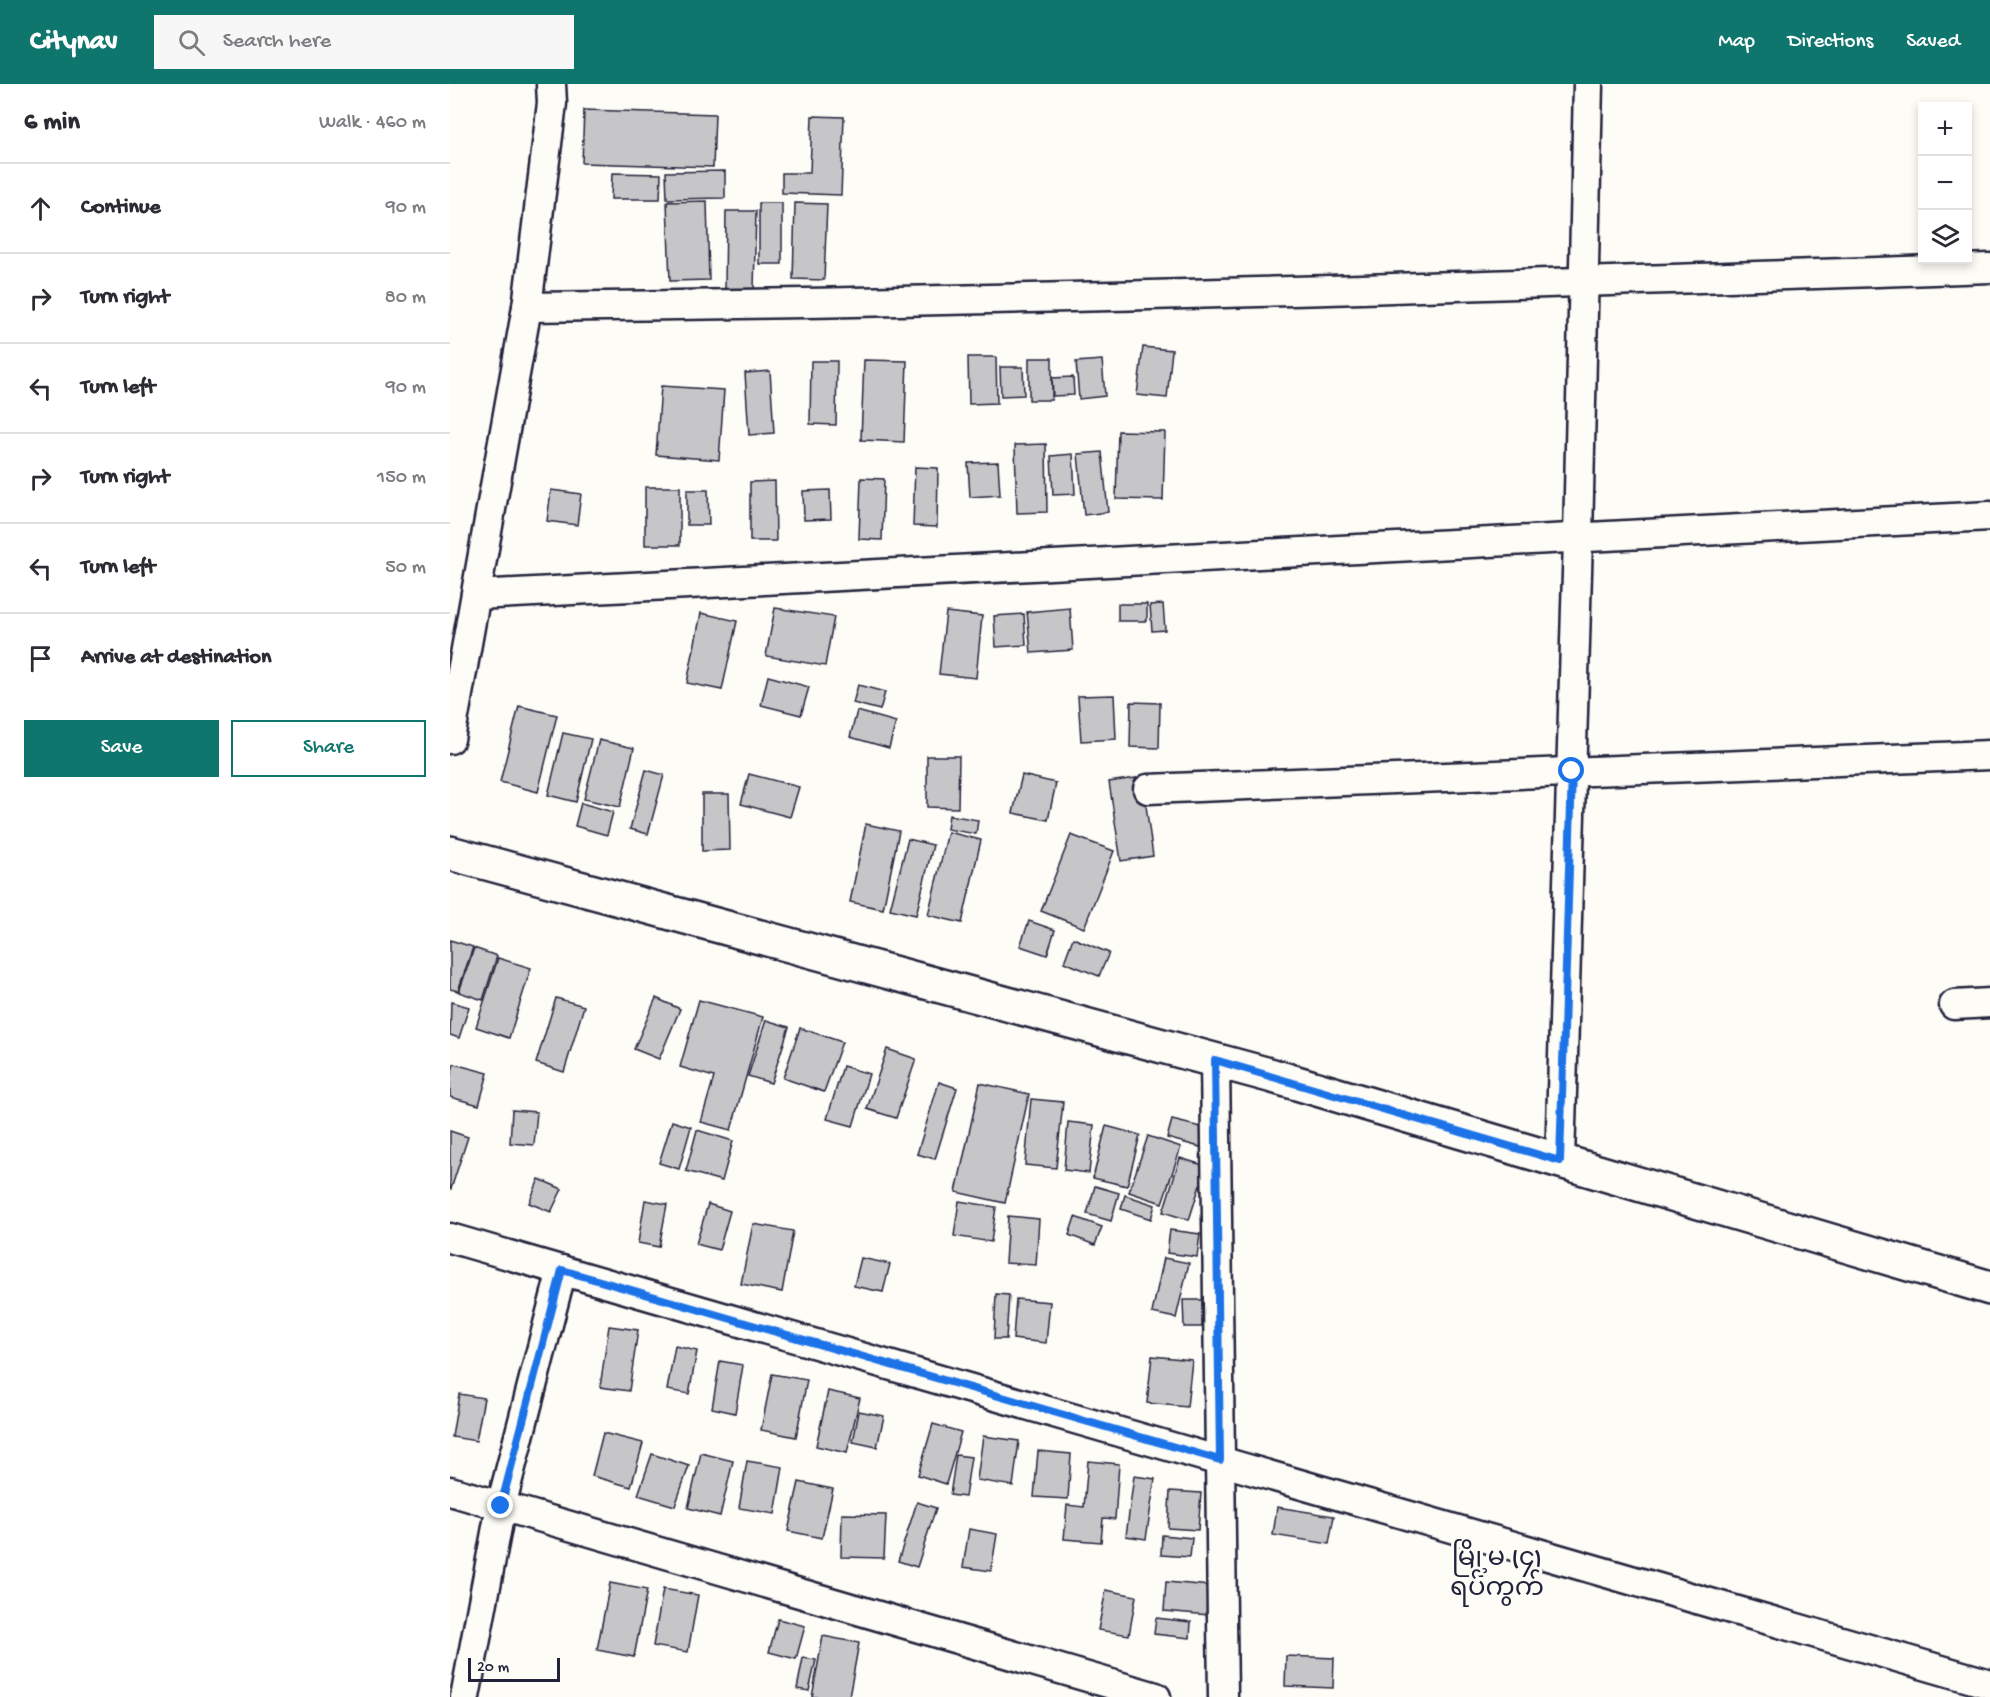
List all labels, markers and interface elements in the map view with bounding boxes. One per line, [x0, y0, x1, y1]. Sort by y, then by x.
search box [154, 15, 574, 69]
text: Citynav [30, 26, 118, 59]
icon: search [175, 26, 208, 59]
text: Search here [223, 29, 331, 55]
text: Map [1718, 30, 1755, 55]
text: Directions [1788, 30, 1873, 55]
text: Saved [1906, 30, 1960, 55]
map controls [1918, 102, 1972, 264]
button: + [1918, 102, 1972, 156]
text: 6 min [24, 108, 80, 139]
text: Walk · 460 m [319, 112, 426, 135]
button: − [1918, 156, 1972, 210]
icon: ahead [24, 192, 57, 225]
text: Continue [81, 195, 161, 221]
text: 90 m [386, 197, 426, 220]
button: layers [1918, 210, 1972, 264]
icon: right [24, 282, 57, 315]
text: Turn right [81, 285, 169, 311]
text: 80 m [385, 287, 426, 310]
icon: left [24, 372, 57, 405]
text: Turn left [81, 375, 155, 401]
text: 90 m [386, 377, 426, 400]
icon: right [24, 462, 57, 495]
text: Turn right [81, 465, 169, 491]
text: 150 m [377, 467, 426, 490]
icon: left [24, 552, 57, 585]
text: Turn left [81, 555, 155, 581]
text: 50 m [385, 557, 426, 580]
icon: arrive [24, 642, 57, 675]
text: Arrive at destination [81, 645, 271, 671]
button: Save [24, 720, 219, 777]
button: Share [231, 720, 426, 777]
route start [1558, 757, 1584, 783]
route end [487, 1492, 513, 1518]
district label: မြို့မ (၄) ရပ်ကွက် [1450, 1539, 1544, 1607]
scale bar [468, 1655, 560, 1682]
text: 20 m [477, 1659, 509, 1678]

